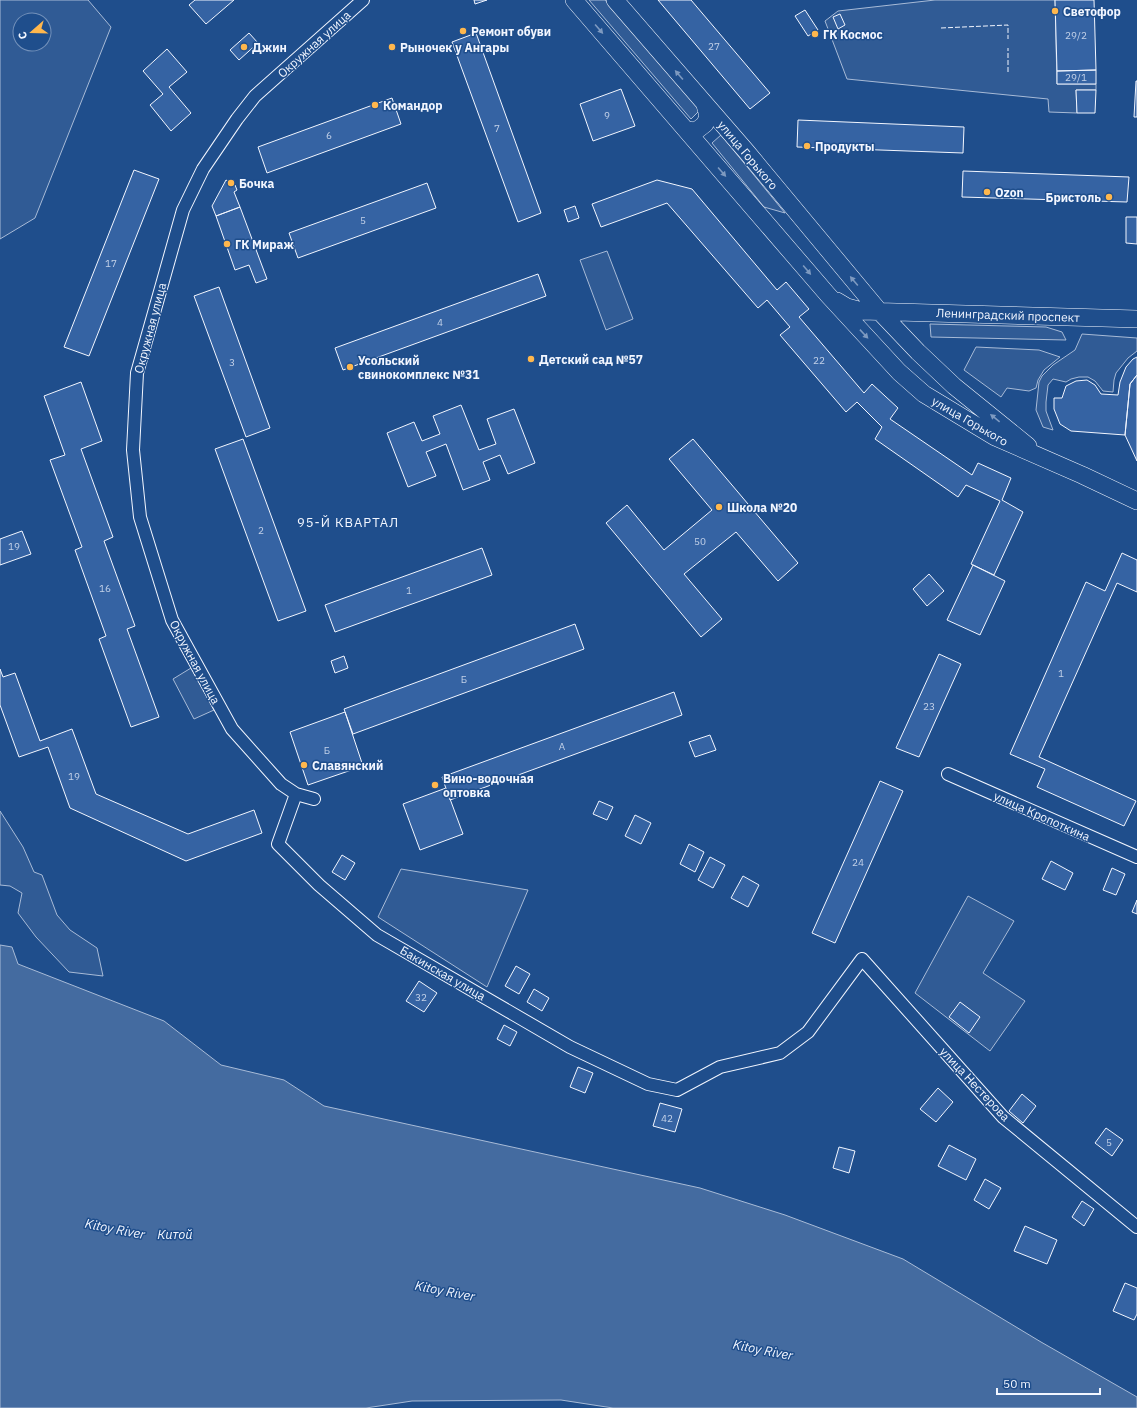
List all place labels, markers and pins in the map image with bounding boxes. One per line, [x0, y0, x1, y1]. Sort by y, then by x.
place label: Светофор [1063, 4, 1121, 19]
marker: Светофор [1050, 6, 1060, 16]
place label: Ремонт обуви [471, 24, 551, 39]
marker: Ремонт обуви [458, 26, 468, 36]
place label: ГК Космос [823, 27, 883, 42]
marker: ГК Космос [810, 29, 820, 39]
place label: Джин [252, 40, 287, 55]
place label: Рыночек у Ангары [400, 40, 509, 55]
marker: Джин [239, 42, 249, 52]
marker: Рыночек у Ангары [387, 42, 397, 52]
place label: Командор [383, 98, 443, 113]
marker: Командор [370, 100, 380, 110]
place label: Продукты [815, 139, 874, 154]
marker: Продукты [802, 141, 812, 151]
place label: Бочка [239, 176, 275, 191]
marker: Бочка [226, 178, 236, 188]
place label: Ozon [995, 185, 1024, 200]
marker: Ozon [982, 187, 992, 197]
place label: Бристоль [1046, 190, 1101, 205]
marker: Бристоль [1104, 192, 1114, 202]
place label: ГК Мираж [235, 237, 294, 252]
marker: ГК Мираж [222, 239, 232, 249]
place label: Детский сад №57 [539, 352, 643, 367]
place label: Усольский свинокомплекс №31 [358, 353, 479, 382]
marker: Детский сад №57 [526, 354, 536, 364]
marker: Усольский свинокомплекс №31 [345, 362, 355, 372]
place label: Школа №20 [727, 500, 797, 515]
marker: Школа №20 [714, 502, 724, 512]
place label: Славянский [312, 758, 383, 773]
marker: Славянский [299, 760, 309, 770]
place label: Вино-водочная оптовка [443, 771, 534, 800]
marker: Вино-водочная оптовка [430, 780, 440, 790]

